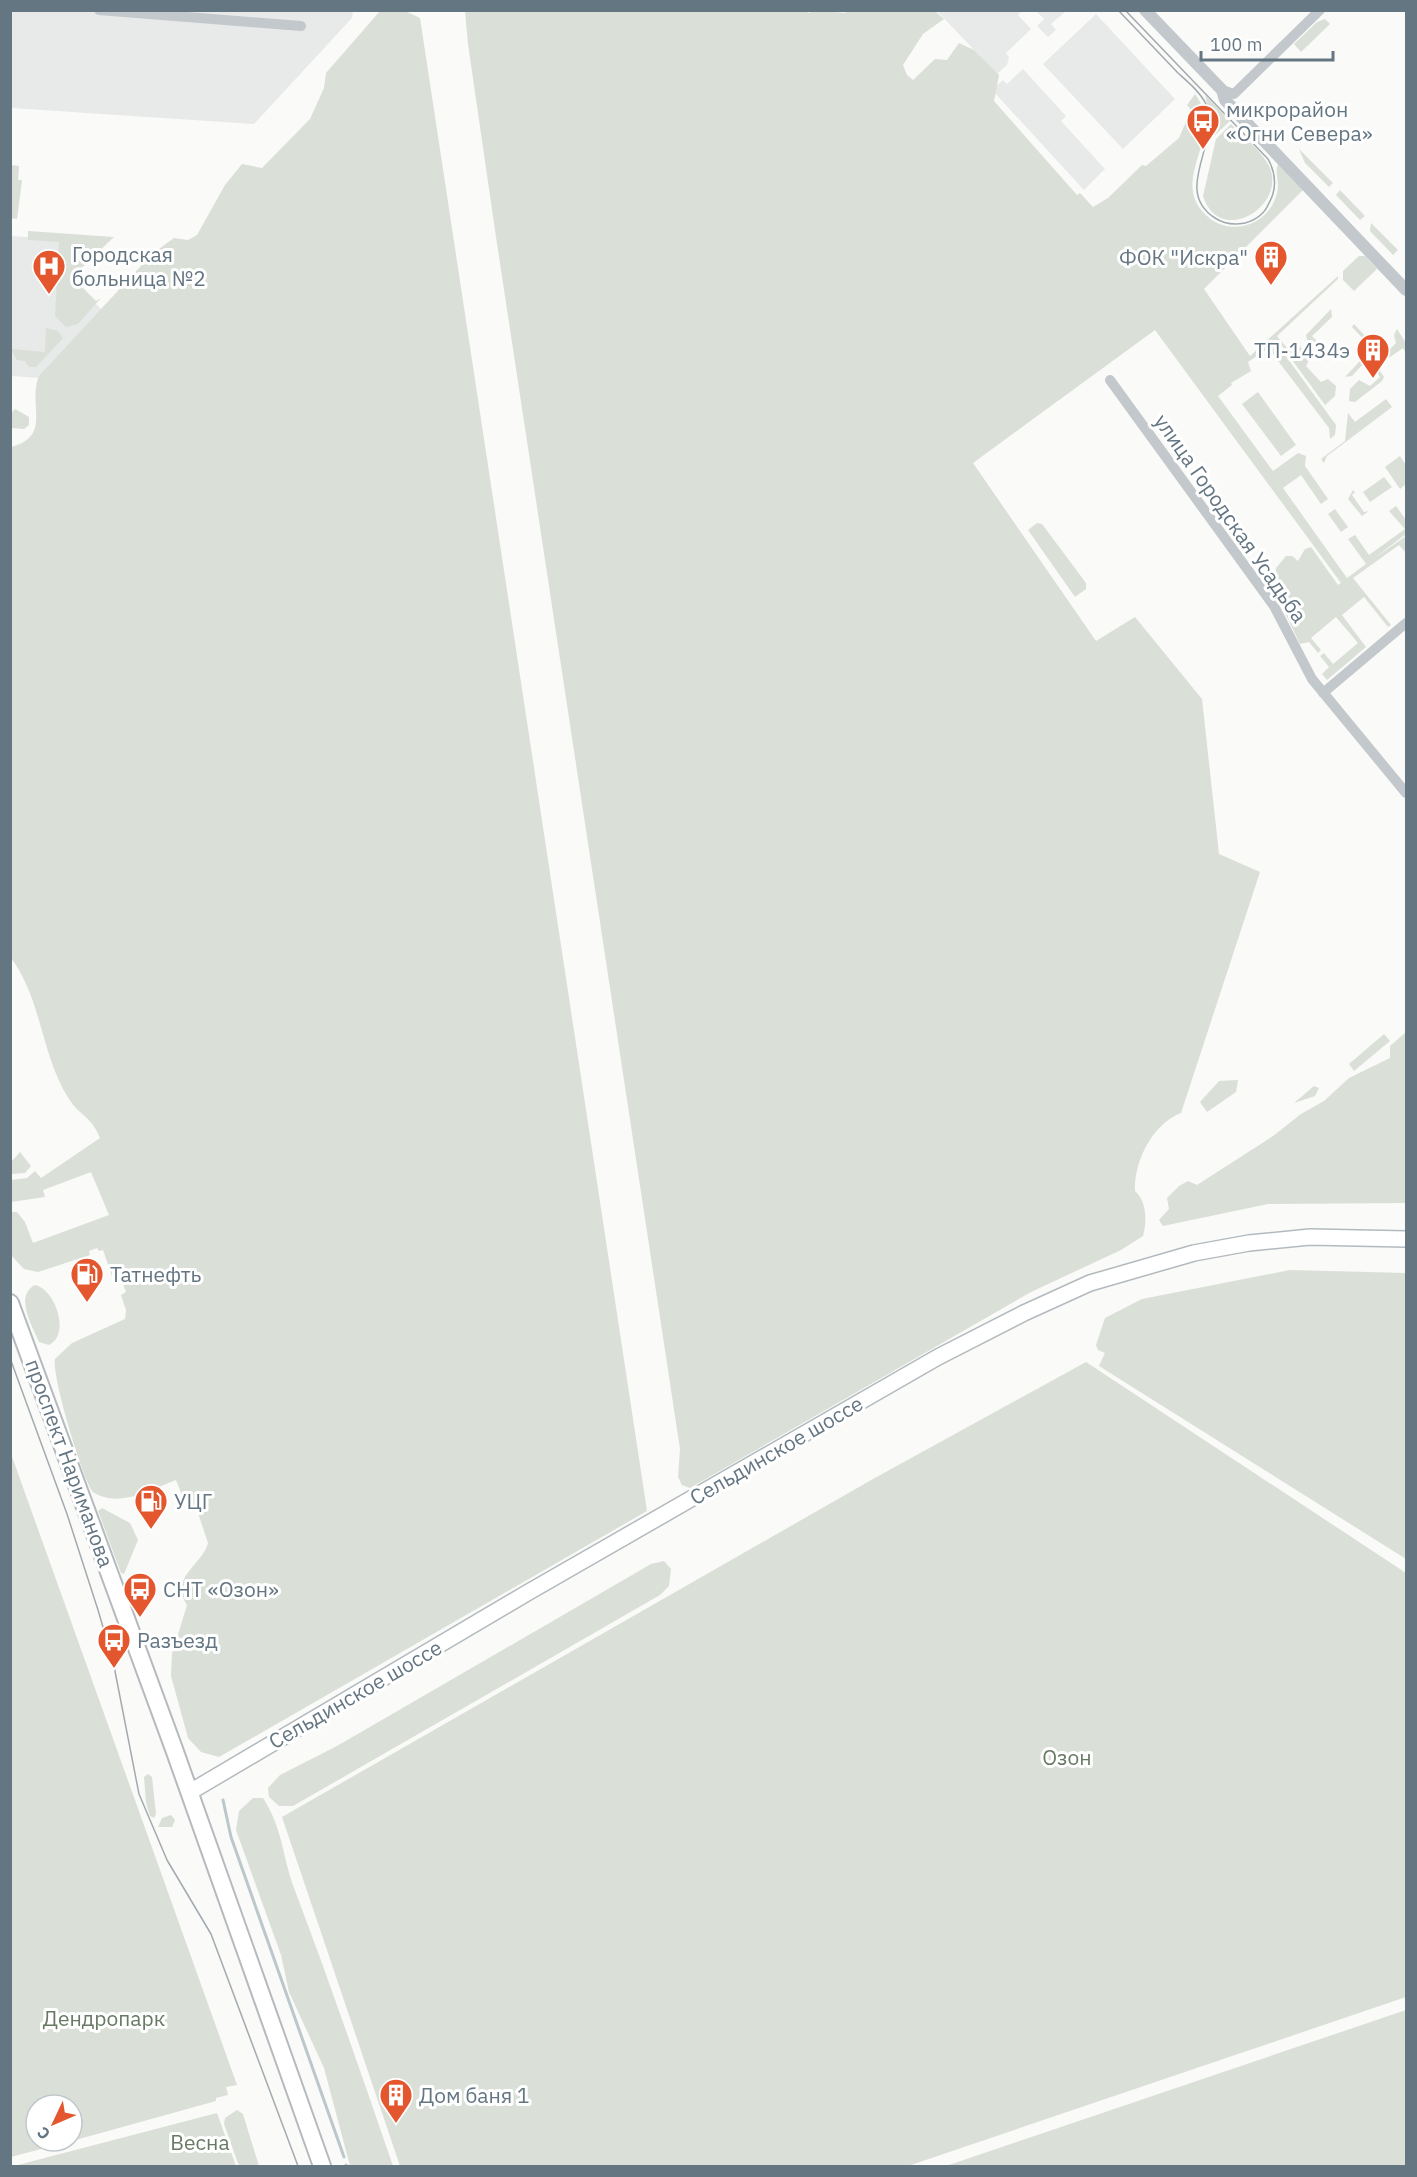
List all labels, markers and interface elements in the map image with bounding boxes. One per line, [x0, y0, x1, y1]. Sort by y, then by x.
scale bar [1201, 24, 1333, 62]
text: 100 m [1210, 33, 1262, 56]
place label: микрорайон «Огни Севера» [1226, 95, 1373, 147]
bus stop icon: микрорайон «Огни Севера» [1185, 103, 1221, 150]
building icon: ФОК "Искра" [1253, 239, 1289, 286]
place label: Городская больница №2 [72, 240, 206, 292]
place label: ФОК "Искра" [1119, 243, 1248, 271]
hospital icon: Городская больница №2 [31, 248, 67, 295]
building icon: ТП-1434э [1355, 332, 1391, 379]
place label: ТП-1434э [1254, 336, 1350, 364]
street label: улица Городская Усадьба [1148, 408, 1314, 628]
fuel station icon: Татнефть [69, 1256, 105, 1303]
place label: Татнефть [110, 1260, 202, 1288]
street label: проспект Нариманова [19, 1355, 121, 1571]
street label: Сельдинское шоссе [684, 1389, 868, 1511]
fuel station icon: УЦГ [133, 1483, 169, 1530]
place label: УЦГ [174, 1487, 212, 1515]
bus stop icon: СНТ «Озон» [122, 1571, 158, 1618]
place label: СНТ «Озон» [163, 1575, 279, 1603]
bus stop icon: Разъезд [96, 1622, 132, 1669]
place label: Разъезд [137, 1626, 218, 1654]
street label: Сельдинское шоссе [263, 1633, 447, 1755]
park label: Озон [1042, 1743, 1092, 1771]
park label: Дендропарк [43, 2004, 165, 2032]
building icon: Дом баня 1 [378, 2077, 414, 2124]
place label: Дом баня 1 [419, 2081, 530, 2109]
north arrow [24, 2093, 84, 2153]
text: С [32, 2123, 54, 2144]
park label: Весна [170, 2128, 230, 2156]

